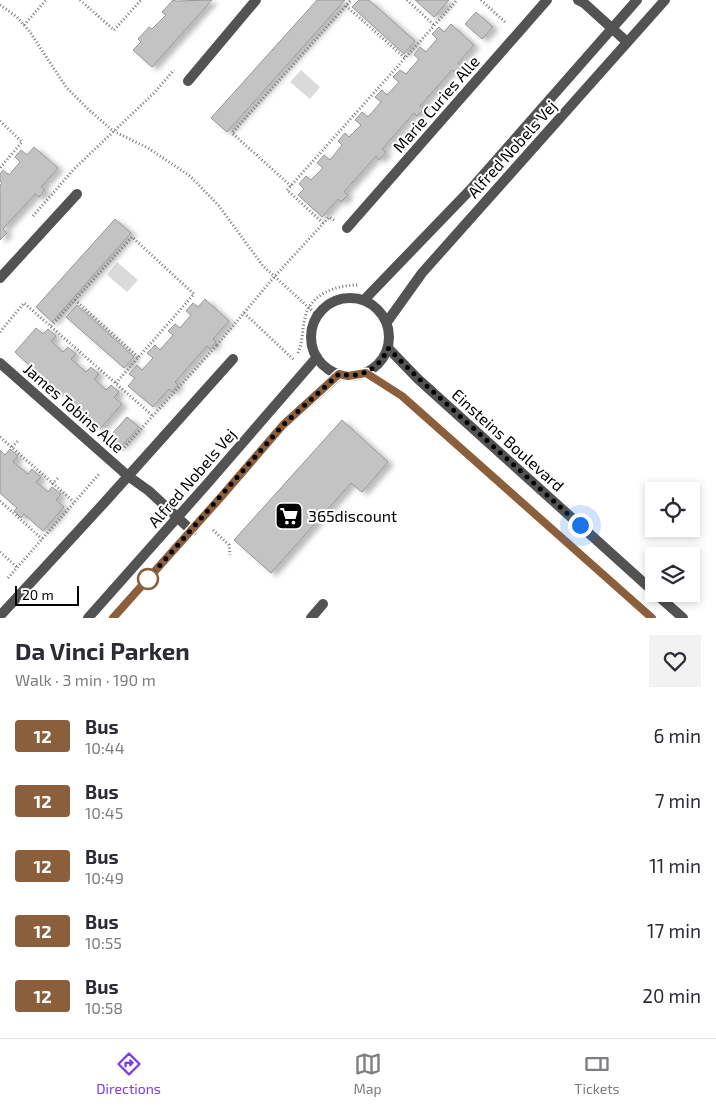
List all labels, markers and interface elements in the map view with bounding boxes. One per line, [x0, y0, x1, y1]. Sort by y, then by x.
street label: Marie Curies Alle [388, 51, 483, 156]
street label: Alfred Nobels Vej [463, 96, 561, 202]
street label: James Tobins Alle [20, 359, 128, 456]
street label: Einsteins Boulevard [448, 384, 568, 495]
street label: Alfred Nobels Vej [144, 425, 240, 531]
map controls [645, 482, 700, 602]
button: locate [645, 482, 700, 537]
supermarket icon: 365discount [274, 501, 304, 531]
place label: 365discount [308, 506, 397, 525]
your location [568, 513, 593, 538]
button: layers [645, 547, 700, 602]
unlabelled marker [137, 568, 159, 590]
scale bar [15, 583, 79, 606]
text: 20 m [22, 586, 54, 603]
button: heart [649, 635, 701, 687]
text: Da Vinci Parken [15, 636, 190, 665]
text: Walk · 3 min · 190 m [15, 670, 156, 689]
text: Bus [85, 715, 119, 738]
text: 6 min [653, 724, 701, 747]
text: 12 [33, 725, 52, 747]
text: 10:44 [85, 738, 124, 757]
text: Bus [85, 780, 119, 803]
text: 7 min [655, 789, 701, 812]
text: 12 [33, 790, 52, 812]
text: 10:45 [85, 803, 123, 822]
text: Bus [85, 845, 119, 868]
text: 11 min [649, 854, 701, 877]
text: 12 [33, 855, 52, 877]
text: 10:49 [85, 868, 124, 887]
text: Bus [85, 910, 119, 933]
text: 17 min [647, 919, 701, 942]
text: 12 [33, 920, 52, 942]
text: 10:55 [85, 933, 122, 952]
text: Bus [85, 975, 119, 998]
text: 20 min [642, 984, 701, 1007]
text: 12 [33, 985, 52, 1007]
text: 10:58 [85, 998, 123, 1017]
tab: Directions [96, 1050, 161, 1097]
tab: Map [354, 1050, 382, 1097]
tab: Tickets [574, 1050, 620, 1097]

